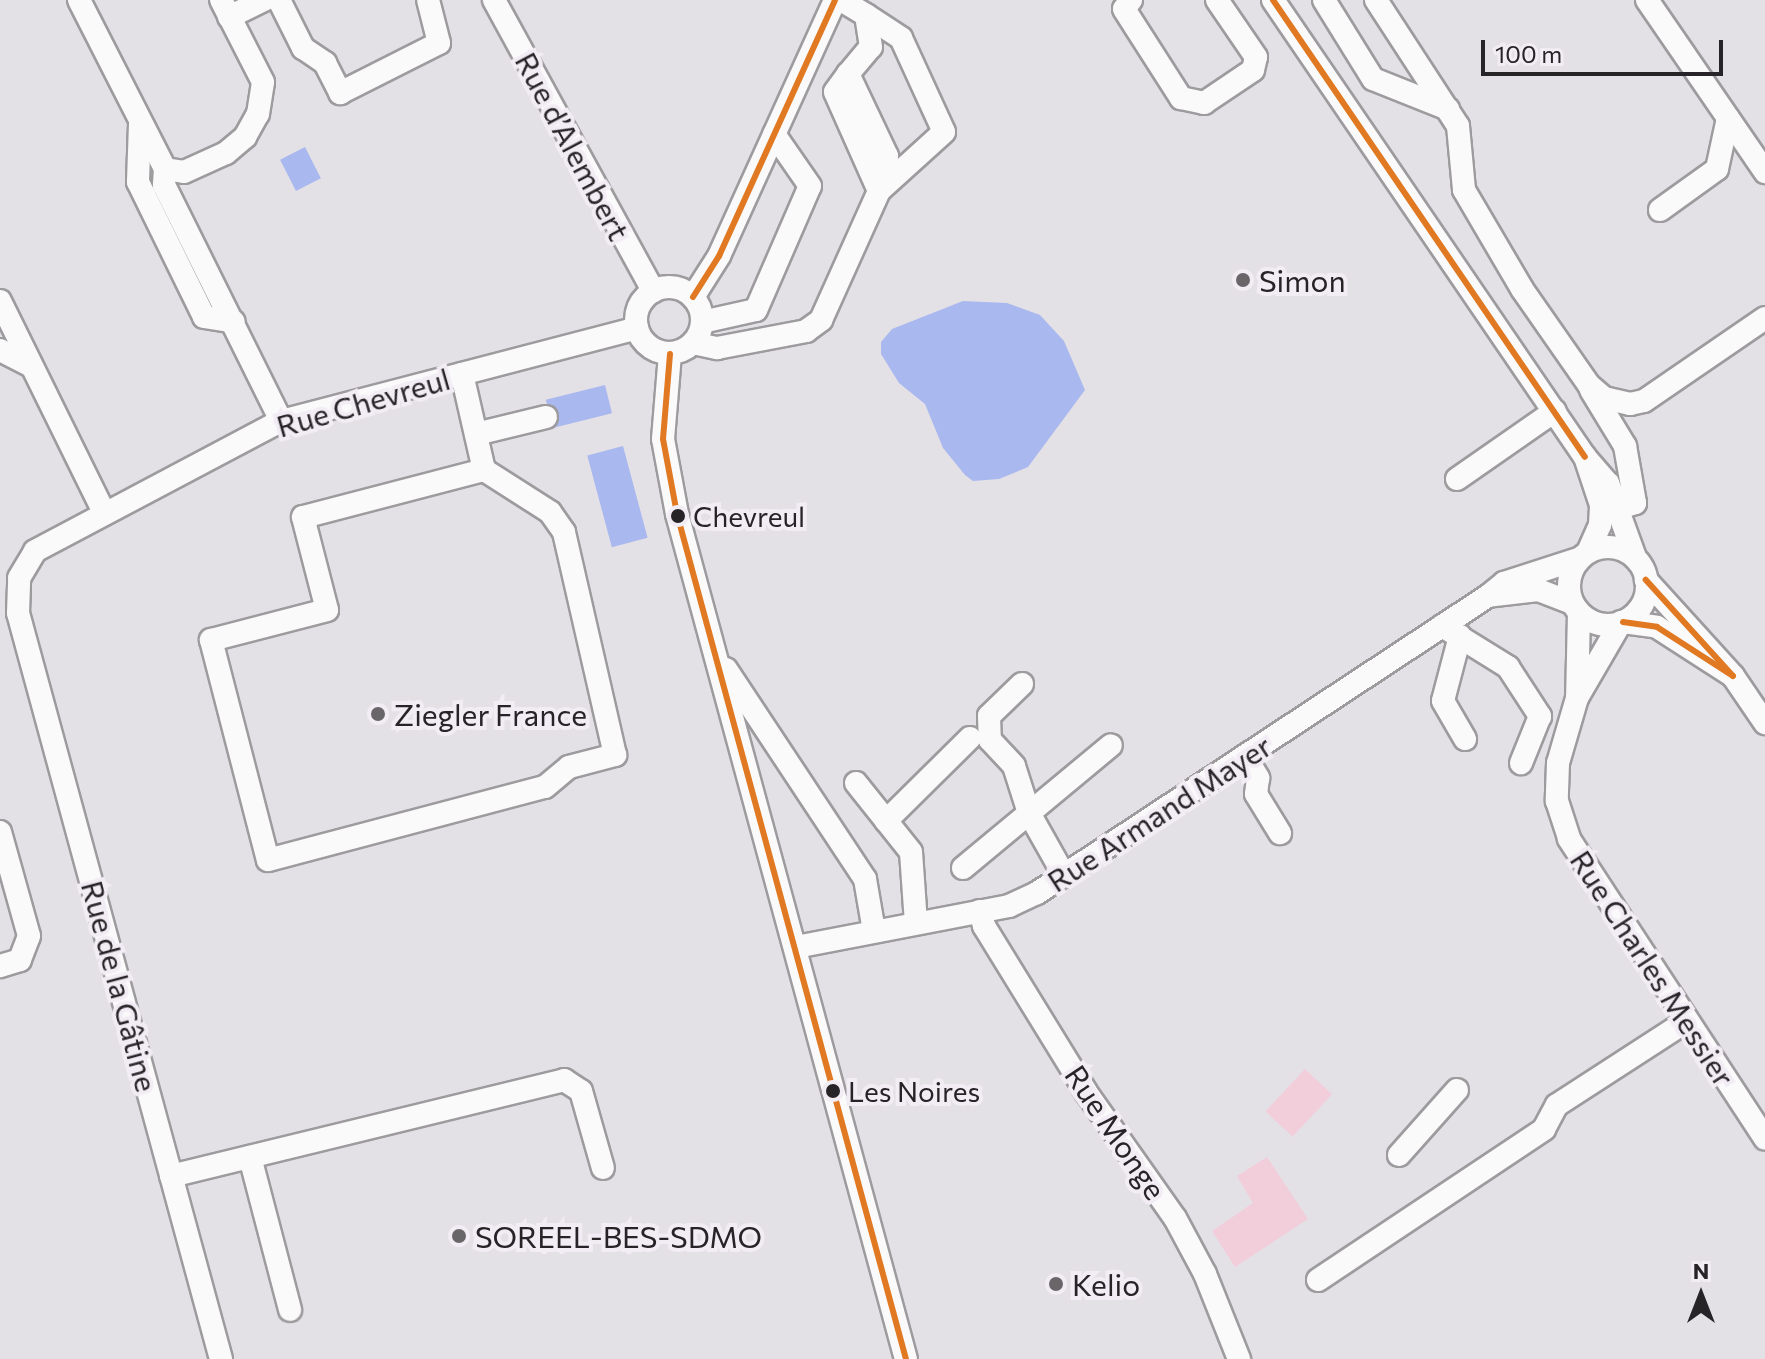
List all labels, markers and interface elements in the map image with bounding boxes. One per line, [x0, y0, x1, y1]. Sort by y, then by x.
scale bar [1485, 24, 1727, 74]
text: 100 m [1495, 39, 1562, 68]
street label: Rue d’Alembert [508, 46, 638, 246]
place label: Simon [1259, 262, 1346, 298]
marker: Simon [1234, 271, 1252, 289]
street label: Rue Chevreul [272, 360, 454, 444]
place label: Chevreul [693, 499, 805, 533]
marker: Chevreul [670, 508, 686, 524]
place label: Ziegler France [394, 696, 587, 732]
marker: Ziegler France [369, 705, 387, 723]
street label: Rue Armand Mayer [1040, 727, 1278, 899]
street label: Rue Charles Messier [1563, 843, 1743, 1093]
street label: Rue de la Gâtine [75, 877, 165, 1095]
street label: Rue Monge [1058, 1058, 1174, 1206]
place label: Les Noires [848, 1074, 980, 1108]
marker: Les Noires [825, 1083, 841, 1099]
place label: SOREEL-BES-SDMO [475, 1218, 762, 1254]
marker: SOREEL-BES-SDMO [450, 1227, 468, 1245]
north arrow [1661, 1255, 1741, 1335]
text: N [1693, 1257, 1709, 1284]
place label: Kelio [1072, 1266, 1140, 1302]
marker: Kelio [1047, 1275, 1065, 1293]

